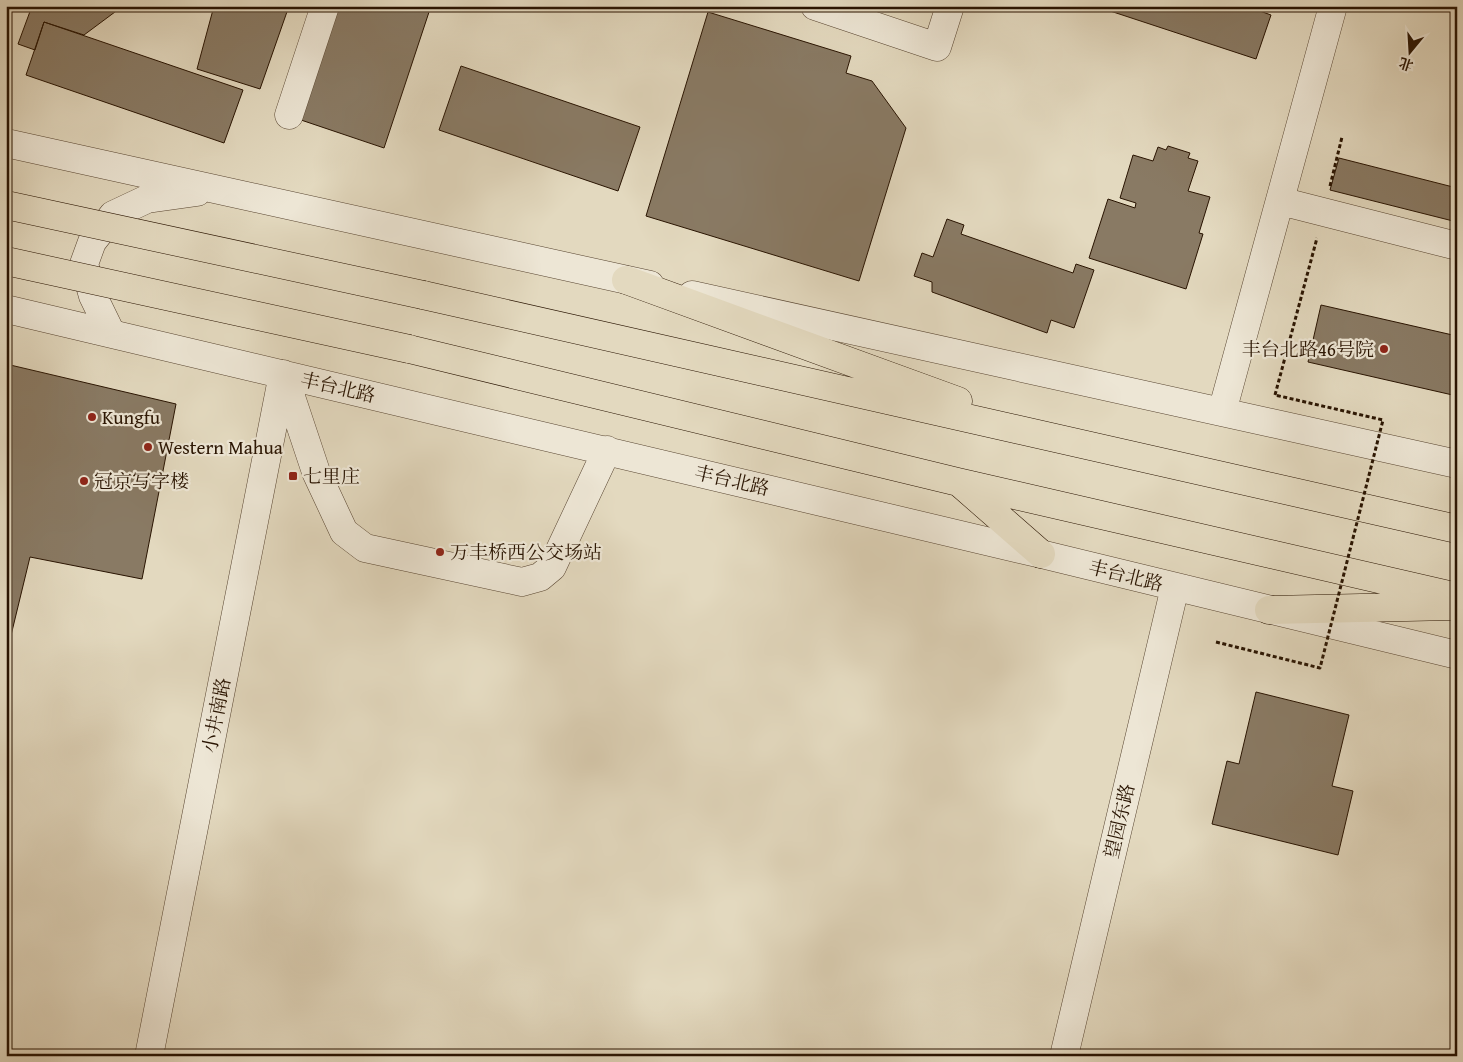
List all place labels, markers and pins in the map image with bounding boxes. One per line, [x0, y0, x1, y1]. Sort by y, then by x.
place label: 丰台北路46号院 [1242, 335, 1374, 363]
marker: 丰台北路46号院 [1378, 343, 1390, 355]
place label: Kungfu [102, 403, 161, 431]
marker: Kungfu [86, 411, 98, 423]
place label: Western Mahua [158, 433, 283, 461]
marker: Western Mahua [142, 441, 154, 453]
place label: 七里庄 [303, 462, 360, 490]
place label: 冠京写字楼 [94, 467, 189, 495]
marker: 七里庄 [287, 470, 299, 482]
marker: 冠京写字楼 [78, 475, 90, 487]
place label: 万丰桥西公交场站 [450, 538, 602, 566]
marker: 万丰桥西公交场站 [434, 546, 446, 558]

